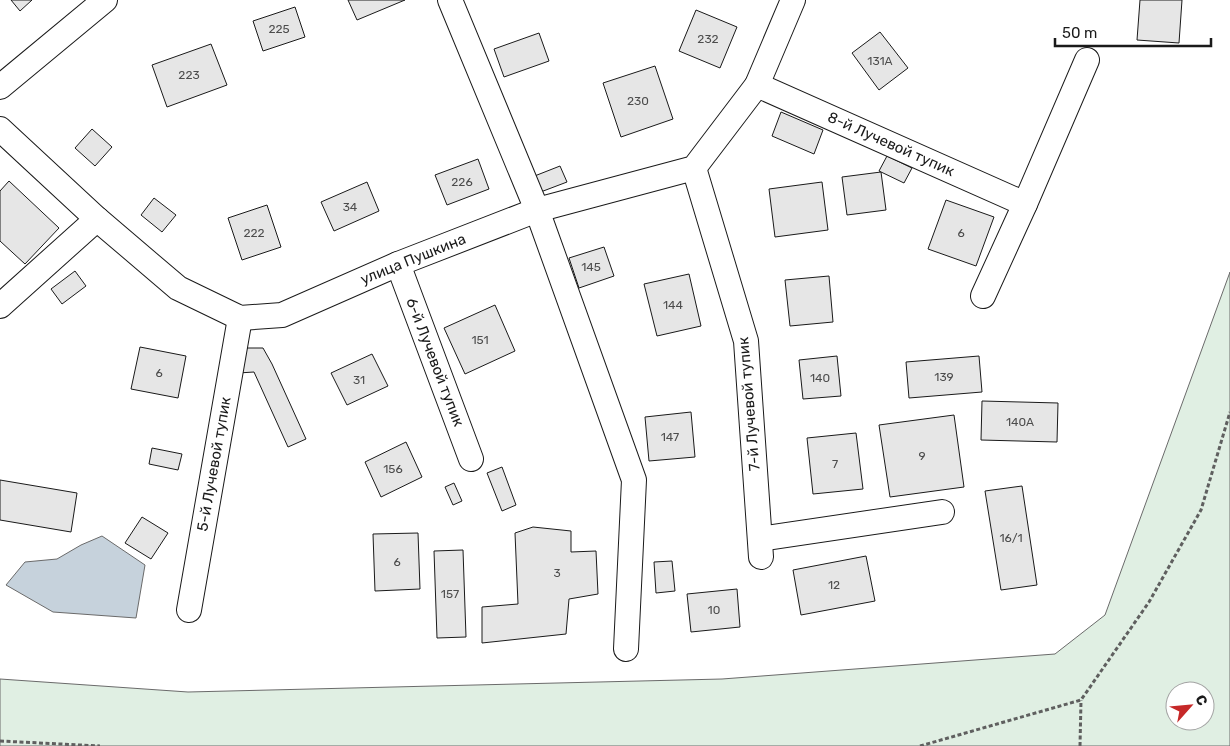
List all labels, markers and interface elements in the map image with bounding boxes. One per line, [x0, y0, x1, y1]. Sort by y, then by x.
scale bar [1055, 15, 1211, 47]
house number: 225 [268, 22, 290, 36]
text: 50 m [1062, 24, 1097, 42]
house number: 232 [697, 32, 719, 46]
house number: 131А [867, 54, 893, 68]
house number: 223 [178, 68, 200, 82]
house number: 230 [627, 94, 649, 108]
street label: 8-й Лучевой тупик [825, 108, 957, 180]
house number: 226 [451, 175, 473, 189]
house number: 34 [343, 200, 358, 214]
house number: 222 [243, 226, 265, 240]
house number: 6 [957, 226, 965, 240]
street label: улица Пушкина [358, 230, 468, 288]
house number: 145 [581, 260, 601, 274]
street label: 6-й Лучевой тупик [402, 295, 468, 429]
house number: 144 [663, 298, 684, 312]
house number: 151 [471, 333, 489, 347]
street label: 7-й Лучевой тупик [734, 336, 764, 472]
house number: 6 [155, 366, 163, 380]
house number: 139 [934, 370, 954, 384]
house number: 140 [810, 371, 830, 385]
house number: 31 [353, 373, 365, 387]
street label: 5-й Лучевой тупик [193, 395, 235, 533]
house number: 140А [1006, 415, 1034, 429]
house number: 147 [661, 430, 679, 444]
house number: 9 [918, 449, 926, 463]
house number: 7 [832, 457, 838, 471]
house number: 156 [383, 462, 403, 476]
house number: 16/1 [999, 531, 1023, 545]
house number: 6 [393, 555, 401, 569]
house number: 3 [553, 566, 561, 580]
house number: 12 [828, 578, 840, 592]
house number: 157 [441, 587, 459, 601]
house number: 10 [708, 603, 720, 617]
north arrow [1165, 681, 1215, 731]
text: С [1191, 692, 1211, 709]

